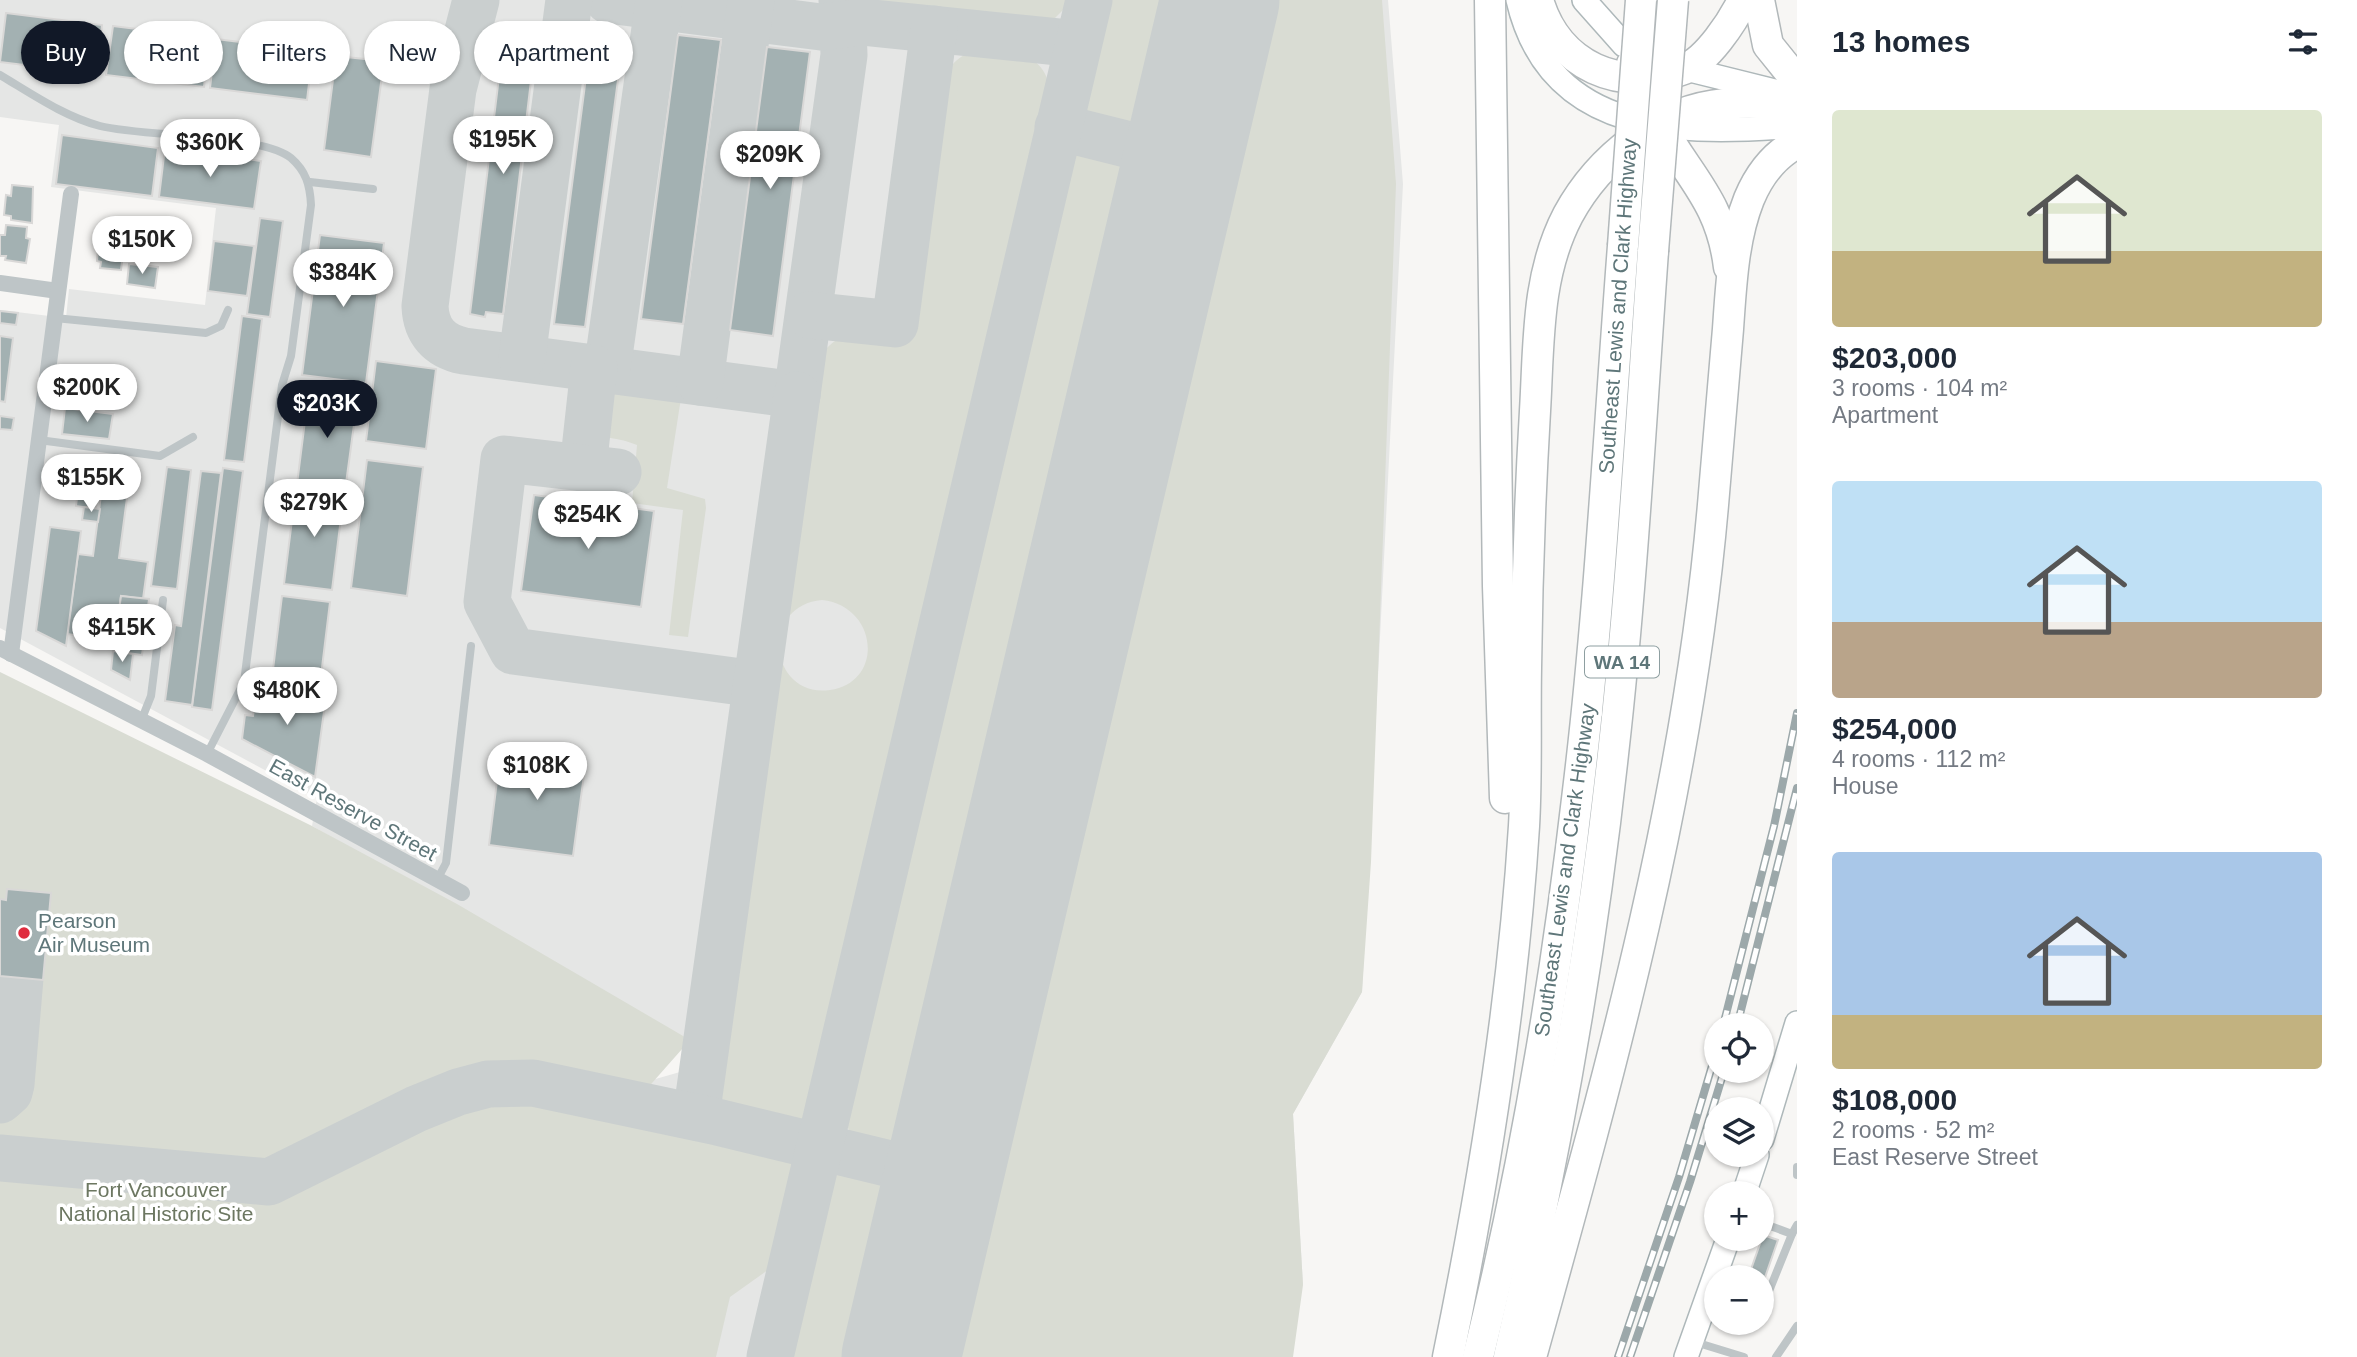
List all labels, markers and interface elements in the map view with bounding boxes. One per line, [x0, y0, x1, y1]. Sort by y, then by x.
chip: Buy [21, 21, 110, 84]
chip: Rent [124, 21, 223, 84]
chip: Filters [237, 21, 350, 84]
chip: New [364, 21, 460, 84]
chip: Apartment [474, 21, 633, 84]
icon: filters [2284, 23, 2322, 61]
text: 13 homes [1832, 25, 1970, 58]
pin: $195K [454, 116, 552, 176]
pin: $360K [161, 120, 259, 179]
text: $195K [469, 126, 537, 152]
text: $360K [176, 129, 244, 155]
pin: $209K [721, 132, 819, 191]
street label: Southeast Lewis and Clark Highway [1594, 137, 1641, 474]
text: $209K [736, 141, 804, 167]
icon: home [2014, 156, 2140, 282]
pin: $150K [93, 216, 191, 276]
text: $150K [108, 226, 176, 252]
pin: $384K [294, 250, 392, 309]
text: $384K [309, 259, 377, 285]
text: $203,000 [1832, 341, 1957, 374]
pin: $200K [38, 364, 136, 424]
text: $200K [53, 374, 121, 400]
text: 3 rooms · 104 m² [1832, 375, 2007, 401]
pin: $203K [278, 380, 376, 440]
text: $203K [293, 390, 361, 416]
text: Apartment [1832, 402, 1938, 428]
pin: $155K [42, 454, 140, 514]
text: $155K [57, 464, 125, 490]
pin: $279K [265, 480, 363, 539]
text: $279K [280, 489, 348, 515]
pin: $254K [539, 491, 637, 551]
text: $254K [554, 501, 622, 527]
icon: home [2014, 527, 2140, 653]
pin: $415K [73, 604, 171, 664]
text: $415K [88, 614, 156, 640]
road number: WA 14 [1585, 646, 1659, 678]
pin: $480K [238, 668, 336, 727]
text: $480K [253, 677, 321, 703]
street label: Southeast Lewis and Clark Highway [1530, 701, 1599, 1038]
text: $254,000 [1832, 712, 1957, 745]
pin: $108K [488, 742, 586, 802]
text: 4 rooms · 112 m² [1832, 746, 2005, 772]
text: $108K [503, 752, 571, 778]
street label: East Reserve Street [265, 754, 441, 865]
text: House [1832, 773, 1898, 799]
icon: home [2014, 898, 2140, 1024]
place label: Pearson Air Museum [38, 909, 150, 956]
marker: Pearson Air Museum [16, 925, 32, 941]
map controls [1704, 1013, 1774, 1335]
button: locate [1704, 1013, 1774, 1083]
text: $108,000 [1832, 1083, 1957, 1116]
button: layers [1704, 1097, 1774, 1167]
text: 2 rooms · 52 m² [1832, 1117, 1994, 1143]
text: East Reserve Street [1832, 1144, 2038, 1170]
park label: Fort Vancouver National Historic Site [59, 1178, 253, 1225]
button: + [1704, 1181, 1774, 1251]
button: − [1704, 1265, 1774, 1335]

